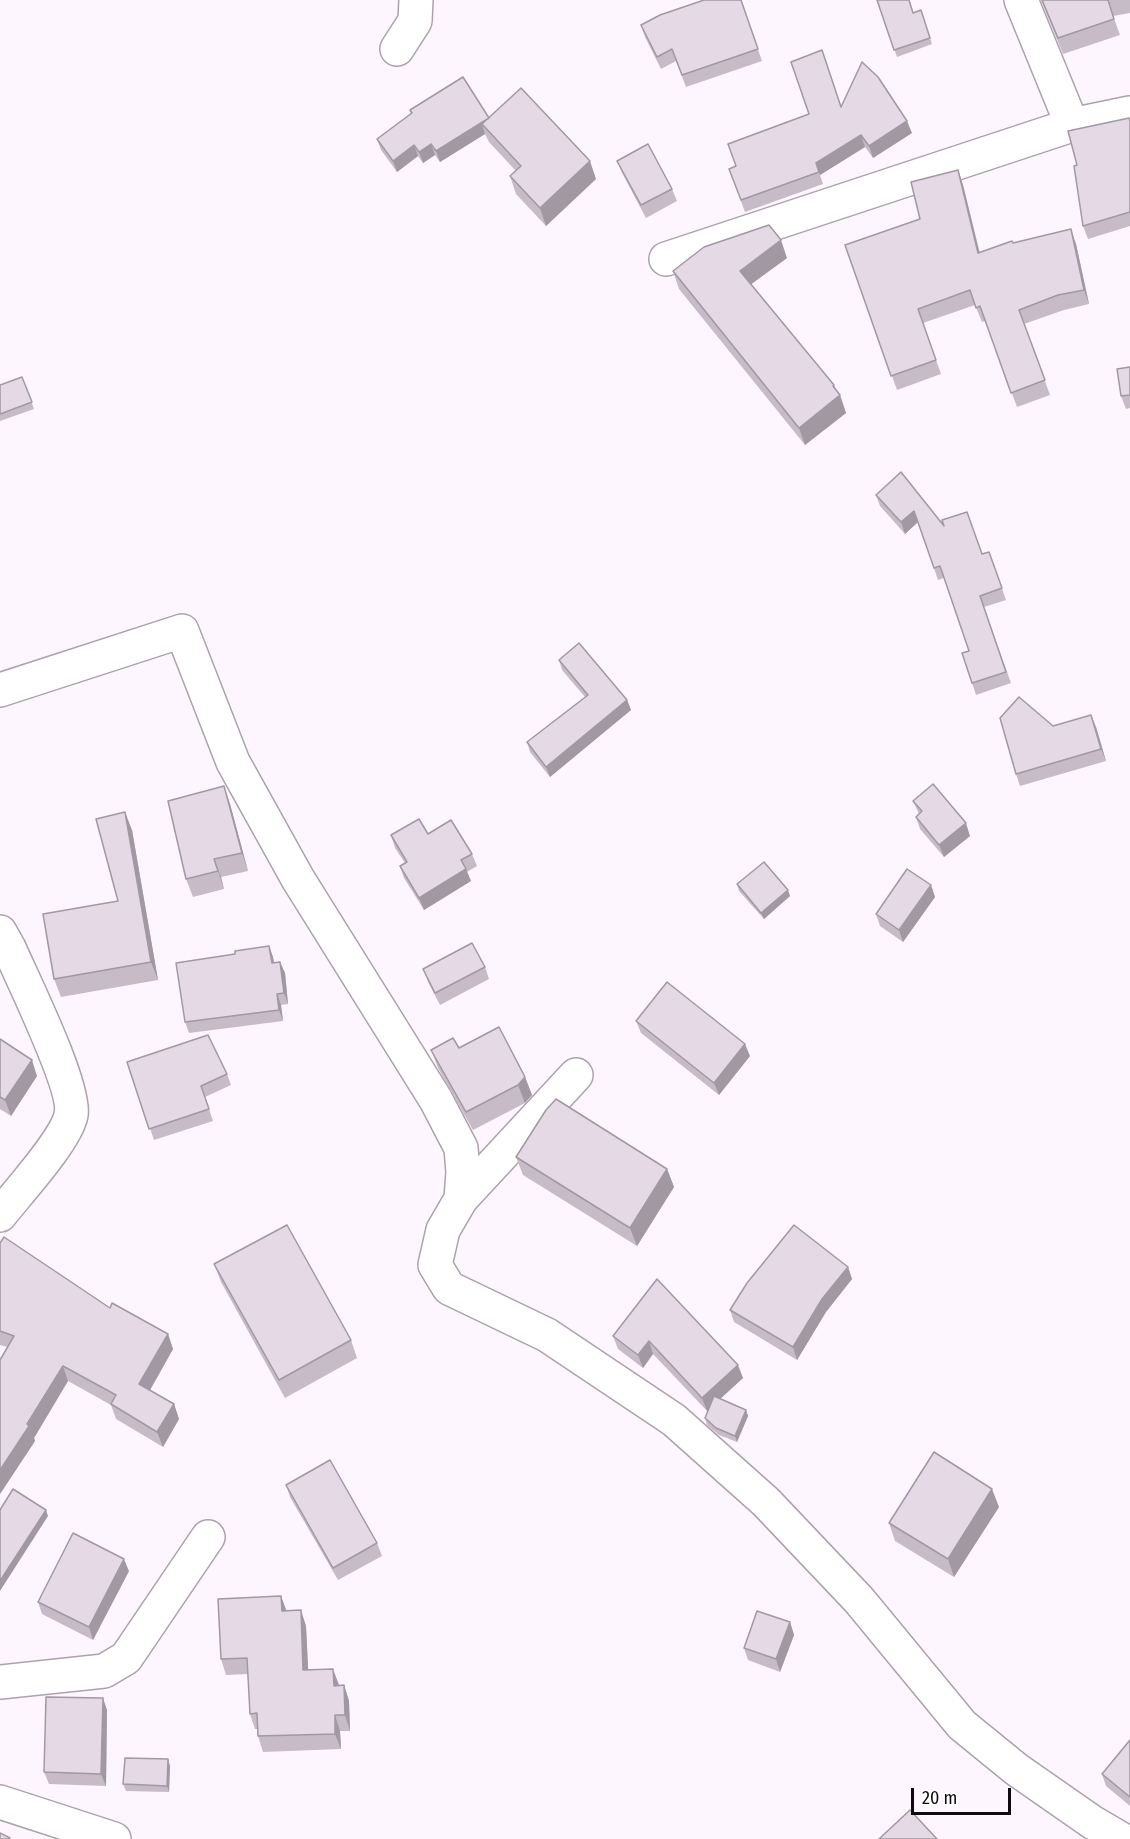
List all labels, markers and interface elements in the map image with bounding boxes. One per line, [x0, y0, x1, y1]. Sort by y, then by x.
scale bar [914, 1776, 1014, 1814]
text: 20 m [922, 1787, 957, 1809]

